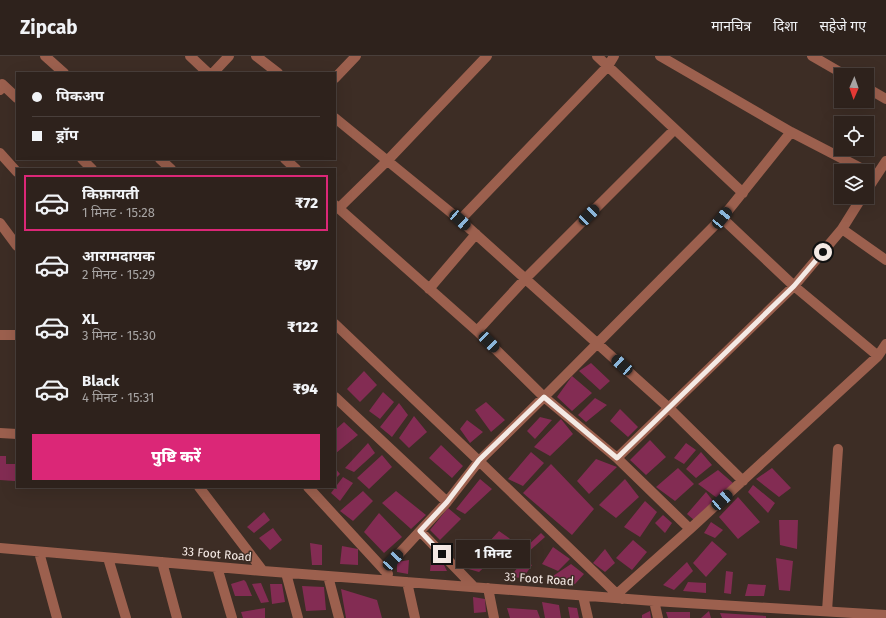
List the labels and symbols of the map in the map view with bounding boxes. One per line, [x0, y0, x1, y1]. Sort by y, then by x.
north arrow [834, 68, 874, 108]
car [576, 202, 602, 228]
car [710, 205, 734, 231]
car [447, 208, 473, 232]
route start [814, 243, 832, 261]
car [476, 329, 502, 355]
car [609, 353, 635, 377]
car [709, 488, 735, 512]
callout: 1 मिनट [456, 540, 530, 568]
street label: 33 Foot Road [182, 544, 252, 564]
route end [433, 545, 451, 563]
car [380, 547, 406, 573]
street label: 33 Foot Road [504, 570, 574, 588]

